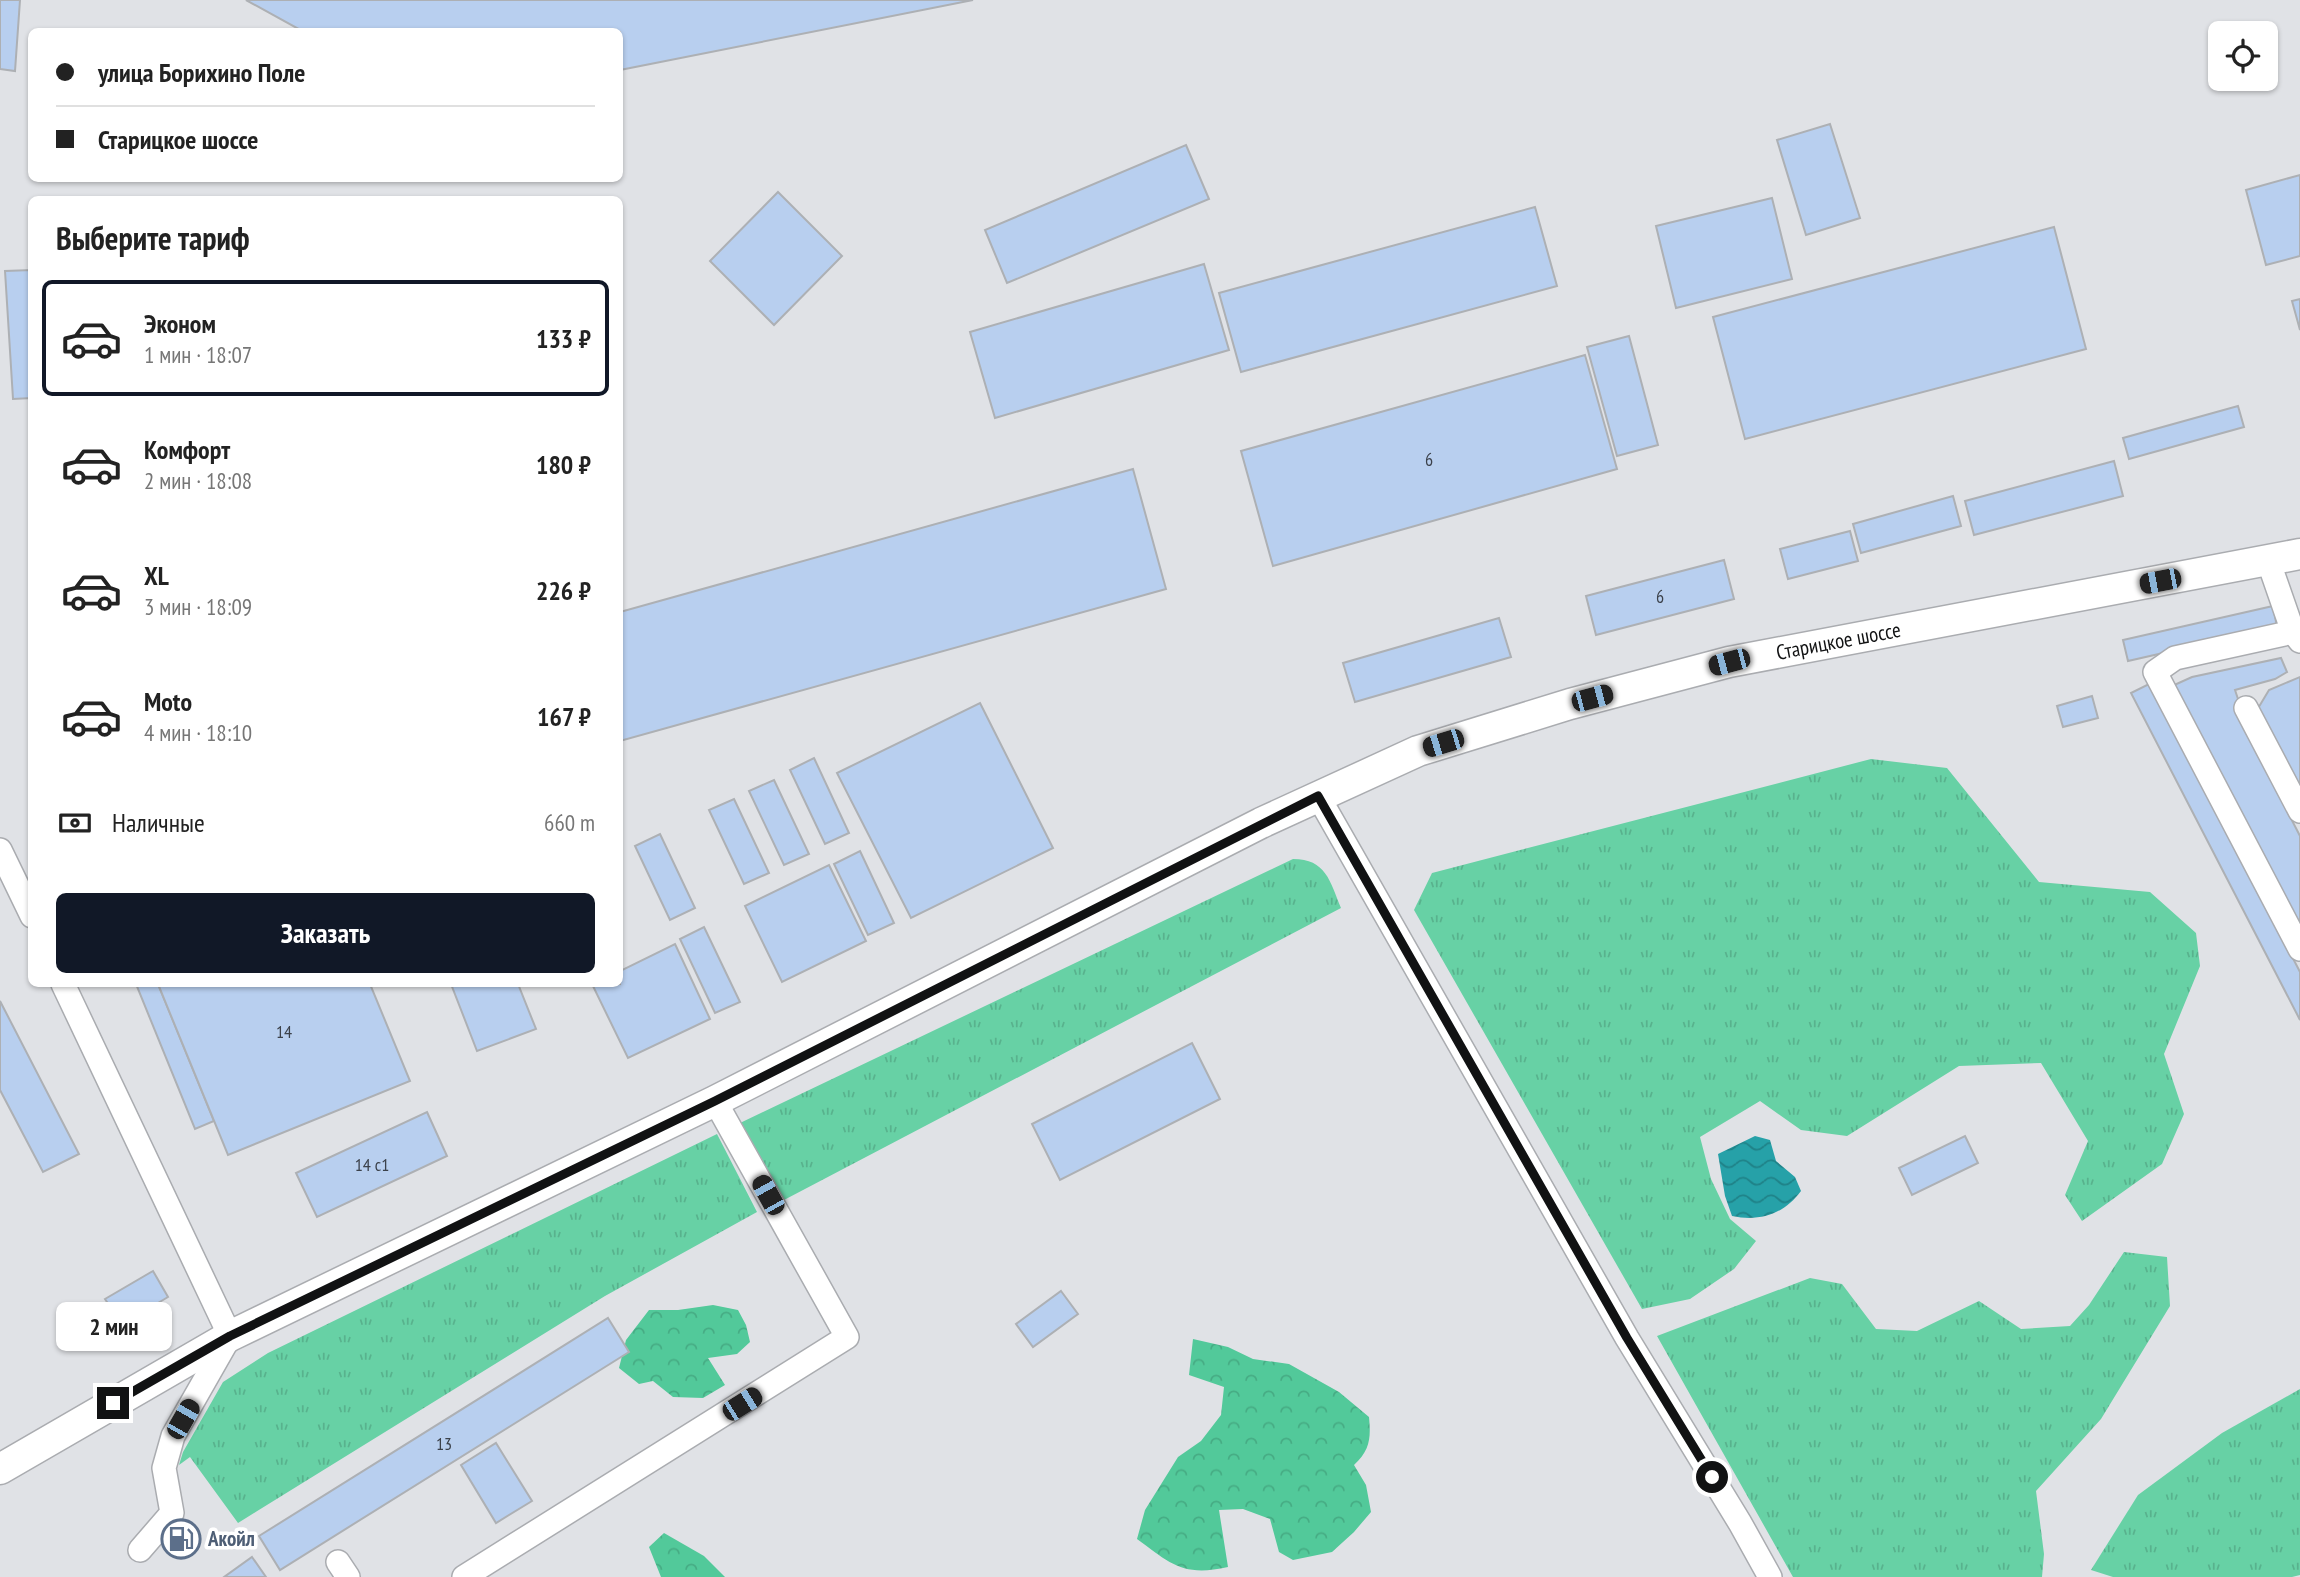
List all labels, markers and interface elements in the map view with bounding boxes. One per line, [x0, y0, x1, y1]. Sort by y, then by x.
map controls [2208, 21, 2278, 91]
button: locate [2208, 21, 2278, 91]
text: улица Борихино Поле [98, 56, 305, 89]
text: Старицкое шоссе [98, 123, 258, 156]
text: Выберите тариф [56, 217, 250, 259]
icon: car [60, 307, 123, 370]
text: Эконом [144, 307, 216, 340]
text: 133 ₽ [536, 322, 591, 355]
text: 1 мин · 18:07 [144, 340, 252, 369]
icon: car [60, 433, 123, 496]
text: Комфорт [144, 433, 230, 466]
text: 180 ₽ [536, 448, 591, 481]
house number: 6 [1425, 448, 1433, 471]
text: 2 мин · 18:08 [144, 466, 252, 495]
icon: car [60, 559, 123, 622]
text: XL [144, 559, 169, 592]
car [2138, 567, 2183, 595]
text: 226 ₽ [536, 574, 591, 607]
house number: 6 [1656, 585, 1664, 608]
text: 3 мин · 18:09 [144, 592, 252, 621]
street label: Старицкое шоссе [1774, 616, 1903, 666]
car [1706, 646, 1753, 678]
car [1569, 682, 1616, 714]
icon: car [60, 685, 123, 748]
text: Moto [144, 685, 192, 718]
text: 167 ₽ [537, 700, 591, 733]
text: 4 мин · 18:10 [144, 718, 252, 747]
car [1420, 727, 1467, 759]
icon: cash [56, 804, 94, 842]
text: Наличные [112, 806, 205, 839]
text: 660 m [544, 808, 595, 837]
button: Заказать [56, 893, 595, 973]
house number: 14 [276, 1020, 292, 1043]
house number: 14 с1 [355, 1153, 389, 1176]
car [749, 1172, 788, 1218]
callout: 2 мин [55, 1302, 171, 1350]
text: 2 мин [89, 1312, 139, 1341]
car [719, 1384, 766, 1424]
route end [97, 1387, 129, 1419]
car [164, 1396, 203, 1442]
house number: 13 [436, 1432, 452, 1455]
route start [1696, 1461, 1728, 1493]
fuel station icon: Акойл [160, 1518, 202, 1560]
place label: Акойл [207, 1525, 255, 1552]

